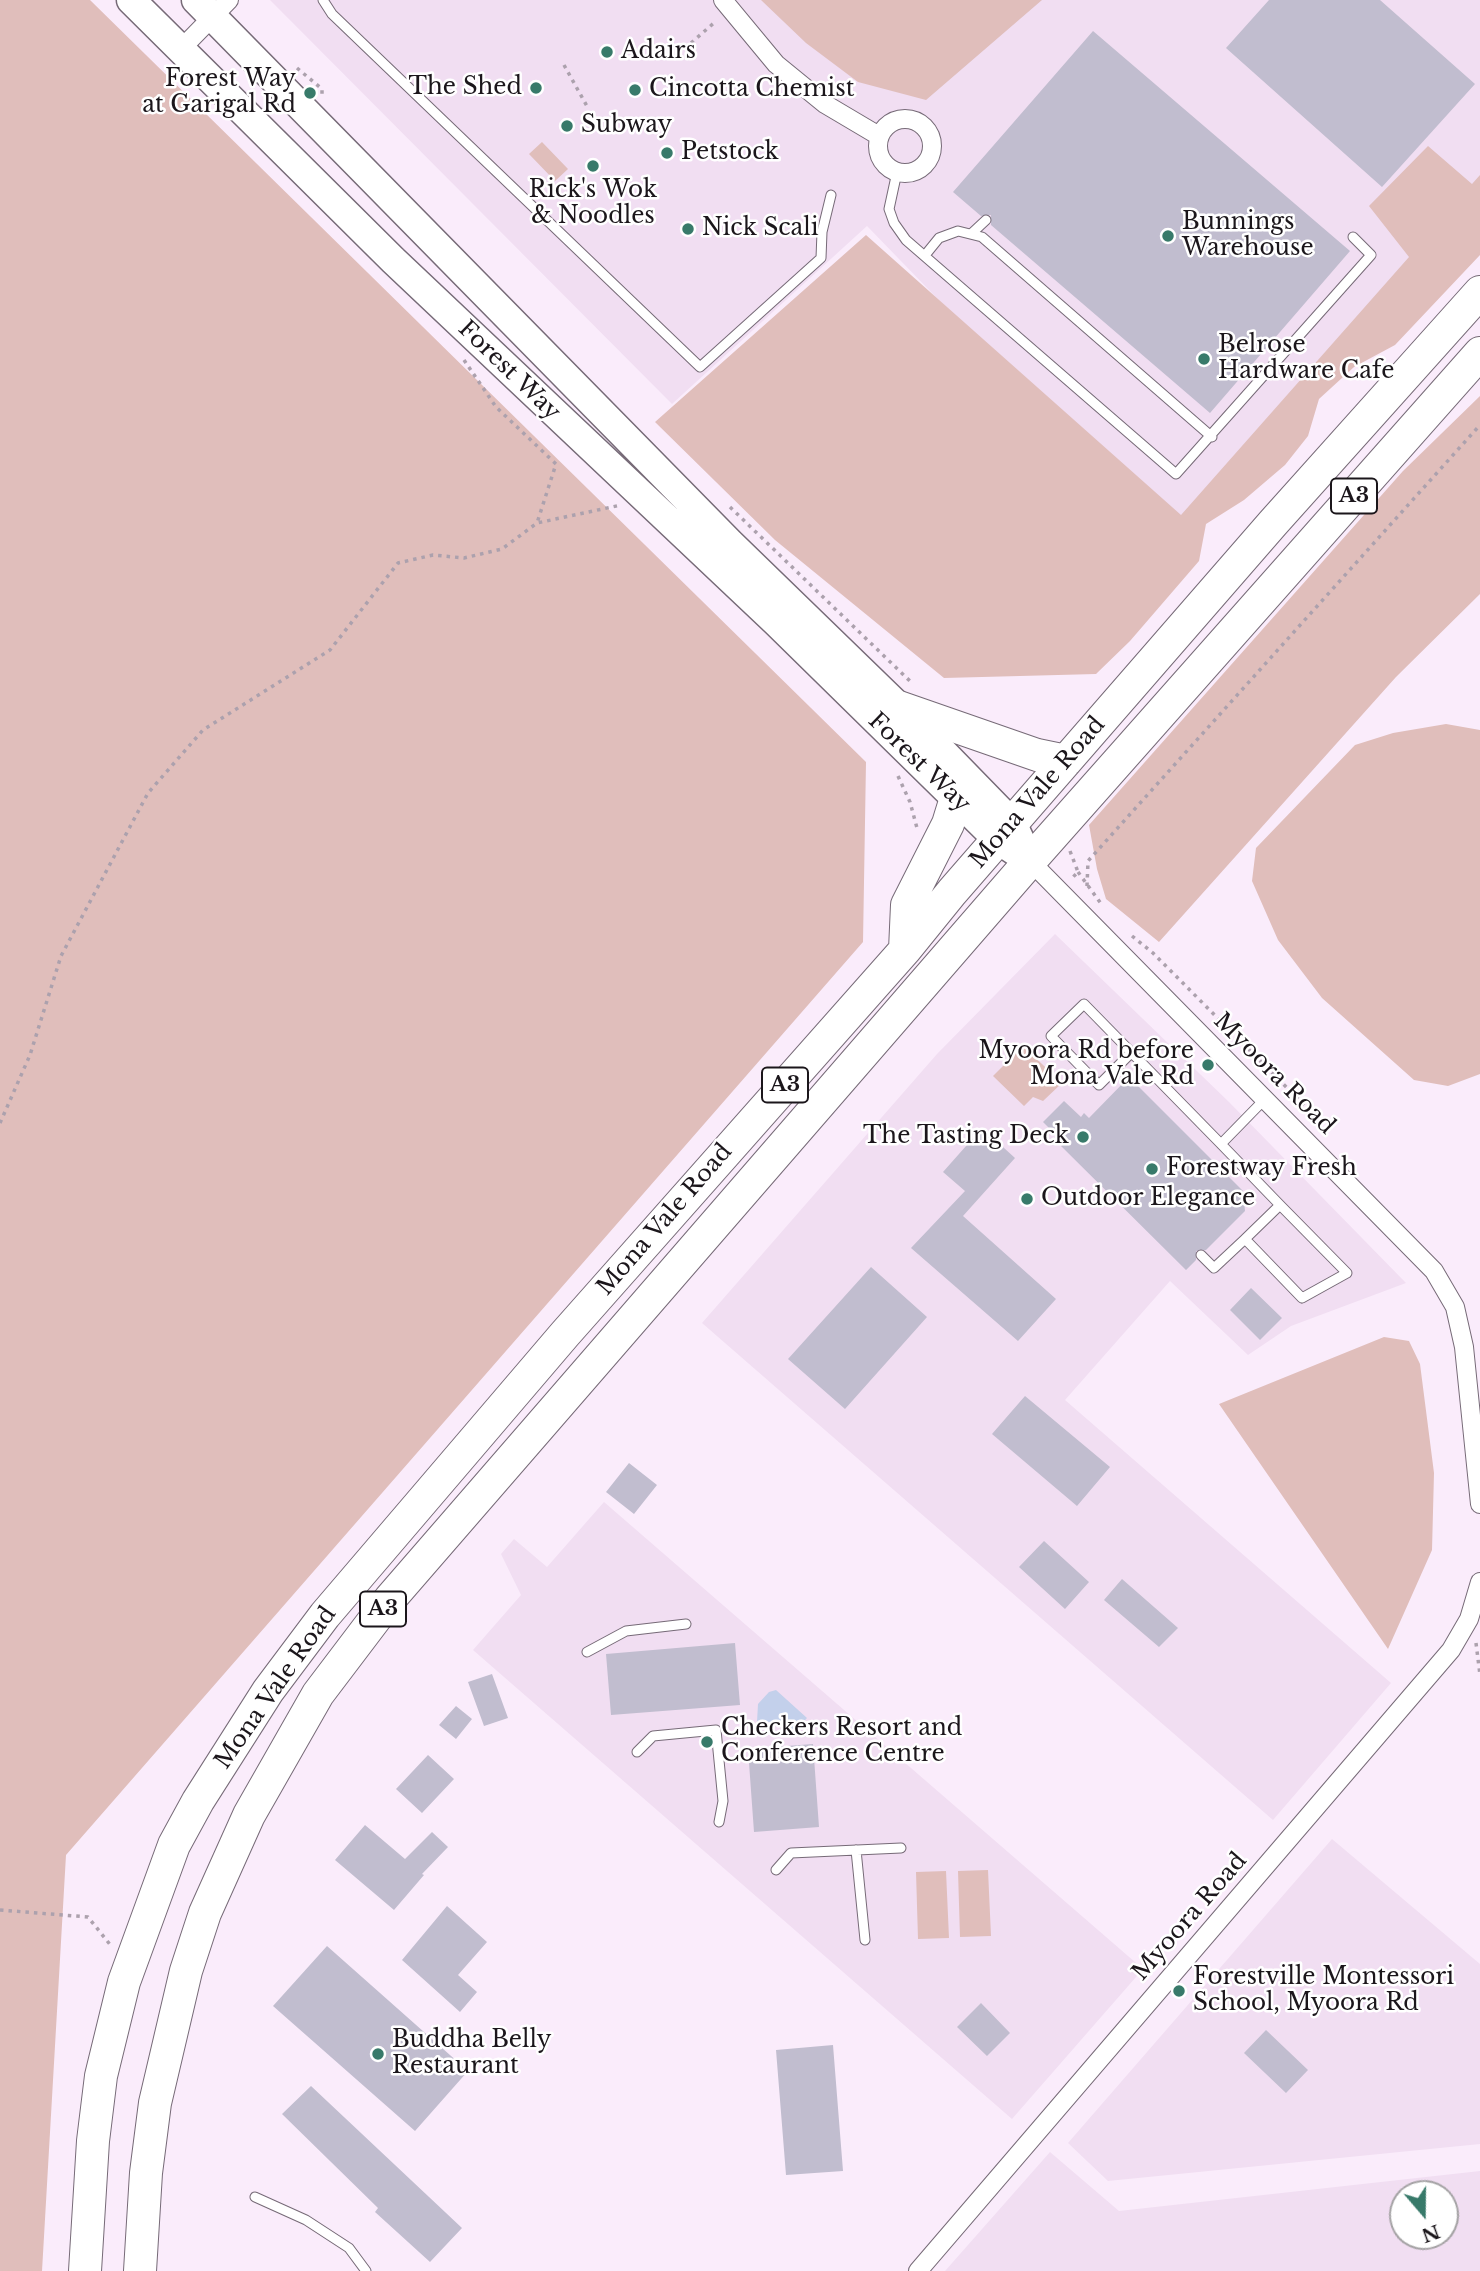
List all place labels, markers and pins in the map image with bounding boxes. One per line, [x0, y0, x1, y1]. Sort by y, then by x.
place label: Adairs [621, 38, 696, 66]
marker: Adairs [599, 44, 615, 60]
place label: Forest Way at Garigal Rd [142, 66, 296, 120]
place label: The Shed [409, 74, 522, 102]
place label: Cincotta Chemist [649, 76, 854, 104]
marker: The Shed [528, 80, 544, 96]
marker: Cincotta Chemist [627, 82, 643, 98]
marker: Forest Way at Garigal Rd [302, 85, 318, 101]
place label: Subway [581, 112, 672, 140]
marker: Subway [559, 118, 575, 134]
place label: Petstock [681, 139, 779, 167]
marker: Petstock [659, 145, 675, 161]
marker: Rick's Wok & Noodles [585, 158, 601, 174]
place label: Rick's Wok & Noodles [529, 177, 657, 231]
place label: Bunnings Warehouse [1182, 209, 1314, 263]
place label: Nick Scali [702, 215, 819, 243]
marker: Nick Scali [680, 221, 696, 237]
marker: Bunnings Warehouse [1160, 228, 1176, 244]
place label: Belrose Hardware Cafe [1218, 332, 1394, 386]
marker: Belrose Hardware Cafe [1196, 351, 1212, 367]
place label: Myoora Rd before Mona Vale Rd [979, 1038, 1194, 1092]
marker: Myoora Rd before Mona Vale Rd [1200, 1057, 1216, 1073]
place label: The Tasting Deck [863, 1123, 1069, 1151]
marker: The Tasting Deck [1075, 1129, 1091, 1145]
place label: Forestway Fresh [1166, 1155, 1357, 1183]
marker: Forestway Fresh [1144, 1161, 1160, 1177]
place label: Outdoor Elegance [1041, 1185, 1255, 1213]
marker: Outdoor Elegance [1019, 1191, 1035, 1207]
place label: Checkers Resort and Conference Centre [721, 1715, 962, 1769]
marker: Checkers Resort and Conference Centre [699, 1734, 715, 1750]
place label: Forestville Montessori School, Myoora Rd [1193, 1964, 1454, 2018]
marker: Forestville Montessori School, Myoora Rd [1171, 1983, 1187, 1999]
place label: Buddha Belly Restaurant [392, 2027, 551, 2081]
marker: Buddha Belly Restaurant [370, 2046, 386, 2062]

